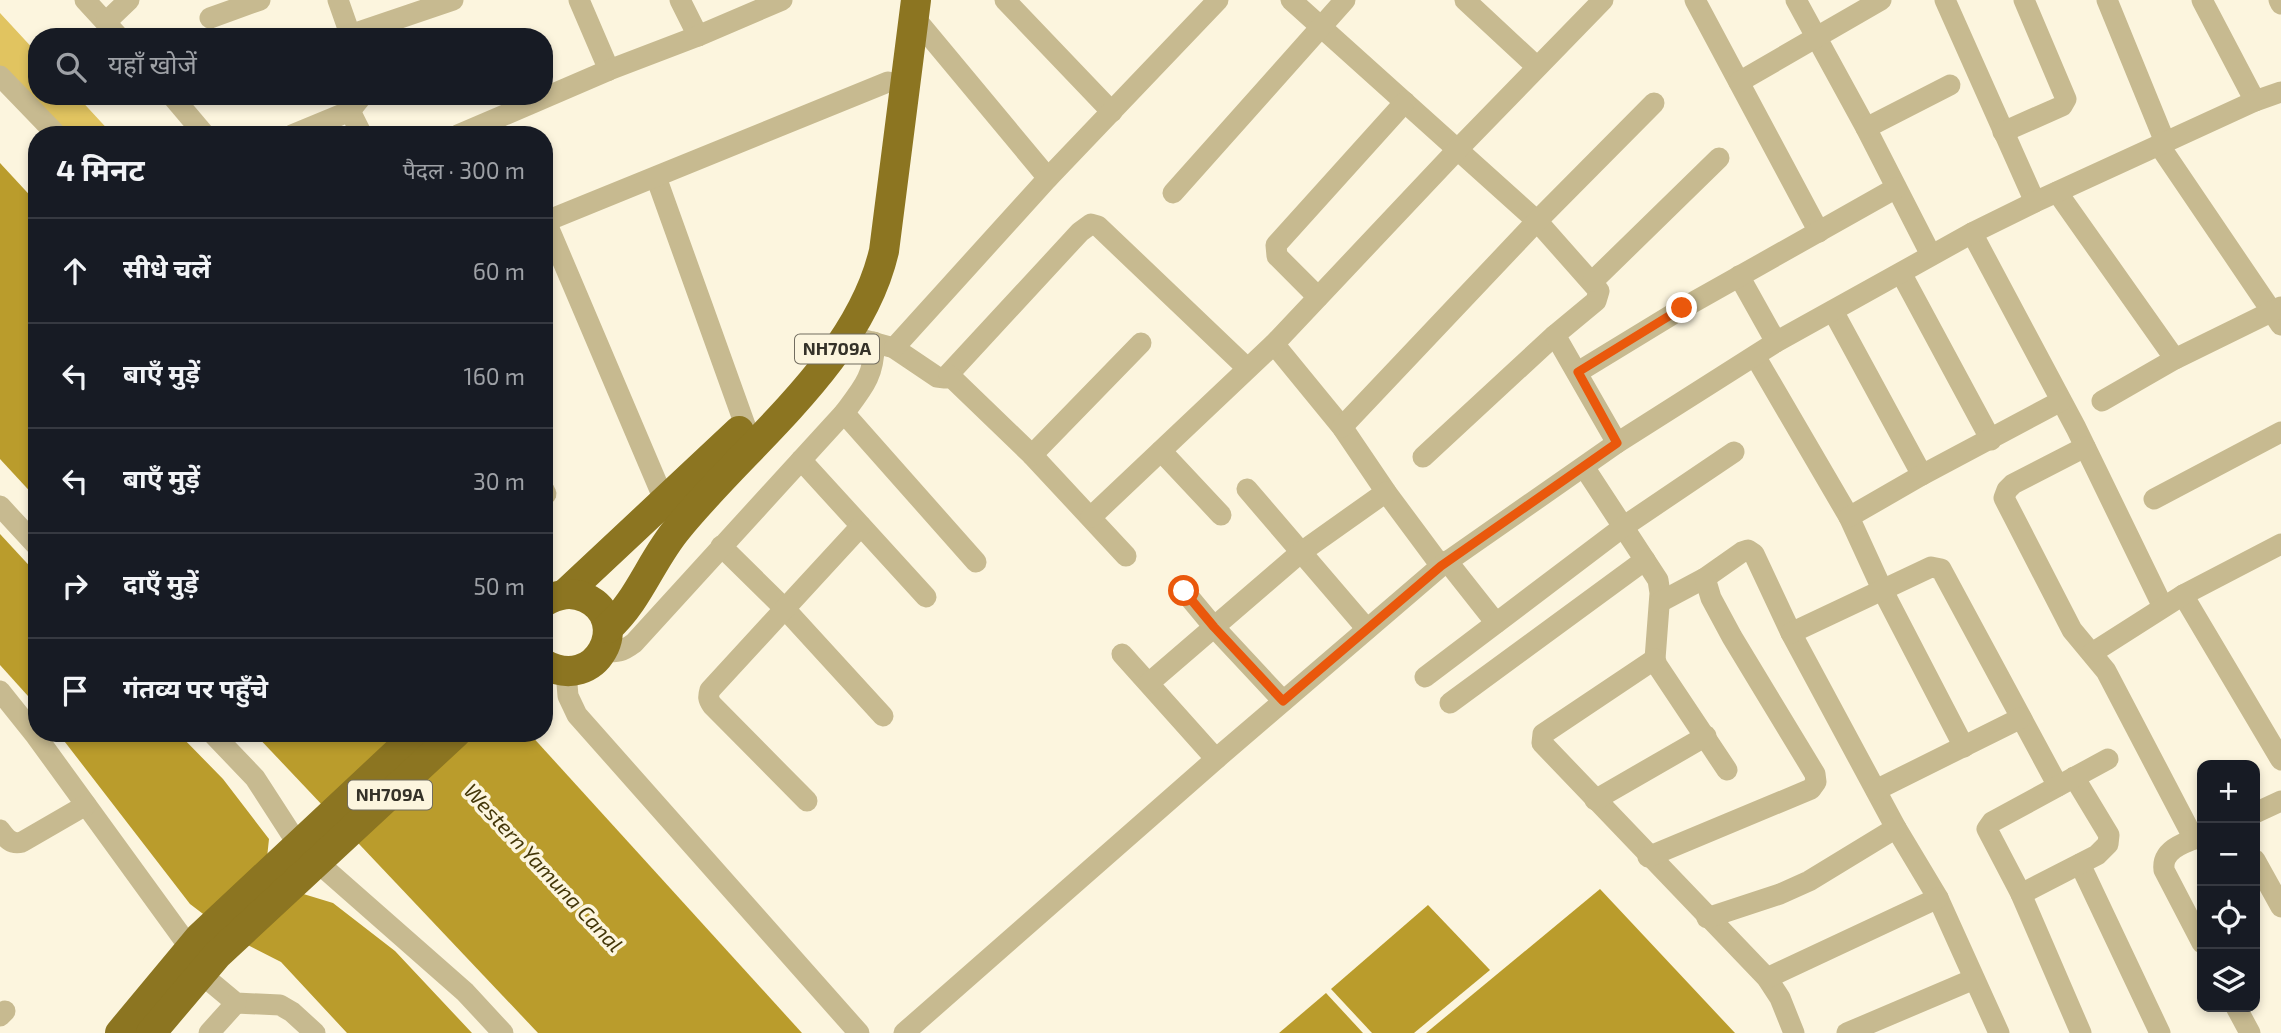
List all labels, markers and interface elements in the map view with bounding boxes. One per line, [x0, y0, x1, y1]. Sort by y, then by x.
search box [28, 28, 553, 105]
icon: search [52, 48, 90, 86]
text: यहाँ खोजें [108, 48, 197, 79]
text: 4 मिनट [56, 151, 145, 187]
text: पैदल · 300 m [403, 156, 525, 184]
icon: ahead [56, 252, 94, 290]
text: सीधे चलें [123, 252, 211, 283]
text: 60 m [473, 257, 525, 285]
route end [1666, 292, 1697, 323]
road number: NH709A [795, 334, 879, 363]
icon: left [56, 357, 94, 395]
text: बाएँ मुड़ें [123, 357, 200, 388]
text: 160 m [464, 362, 525, 390]
icon: left [56, 462, 94, 500]
text: बाएँ मुड़ें [123, 462, 200, 493]
text: 30 m [473, 467, 525, 495]
icon: right [56, 567, 94, 605]
text: दाएँ मुड़ें [123, 567, 198, 598]
text: 50 m [474, 572, 525, 600]
route start [1168, 575, 1199, 606]
icon: arrive [56, 672, 94, 710]
text: गंतव्य पर पहुँचे [123, 672, 268, 703]
map controls [2197, 760, 2260, 1012]
button: + [2197, 760, 2260, 823]
water label: Western Yamuna Canal [460, 778, 629, 956]
road number: NH709A [348, 780, 432, 810]
button: − [2197, 823, 2260, 886]
button: locate [2197, 886, 2260, 949]
button: layers [2197, 949, 2260, 1012]

